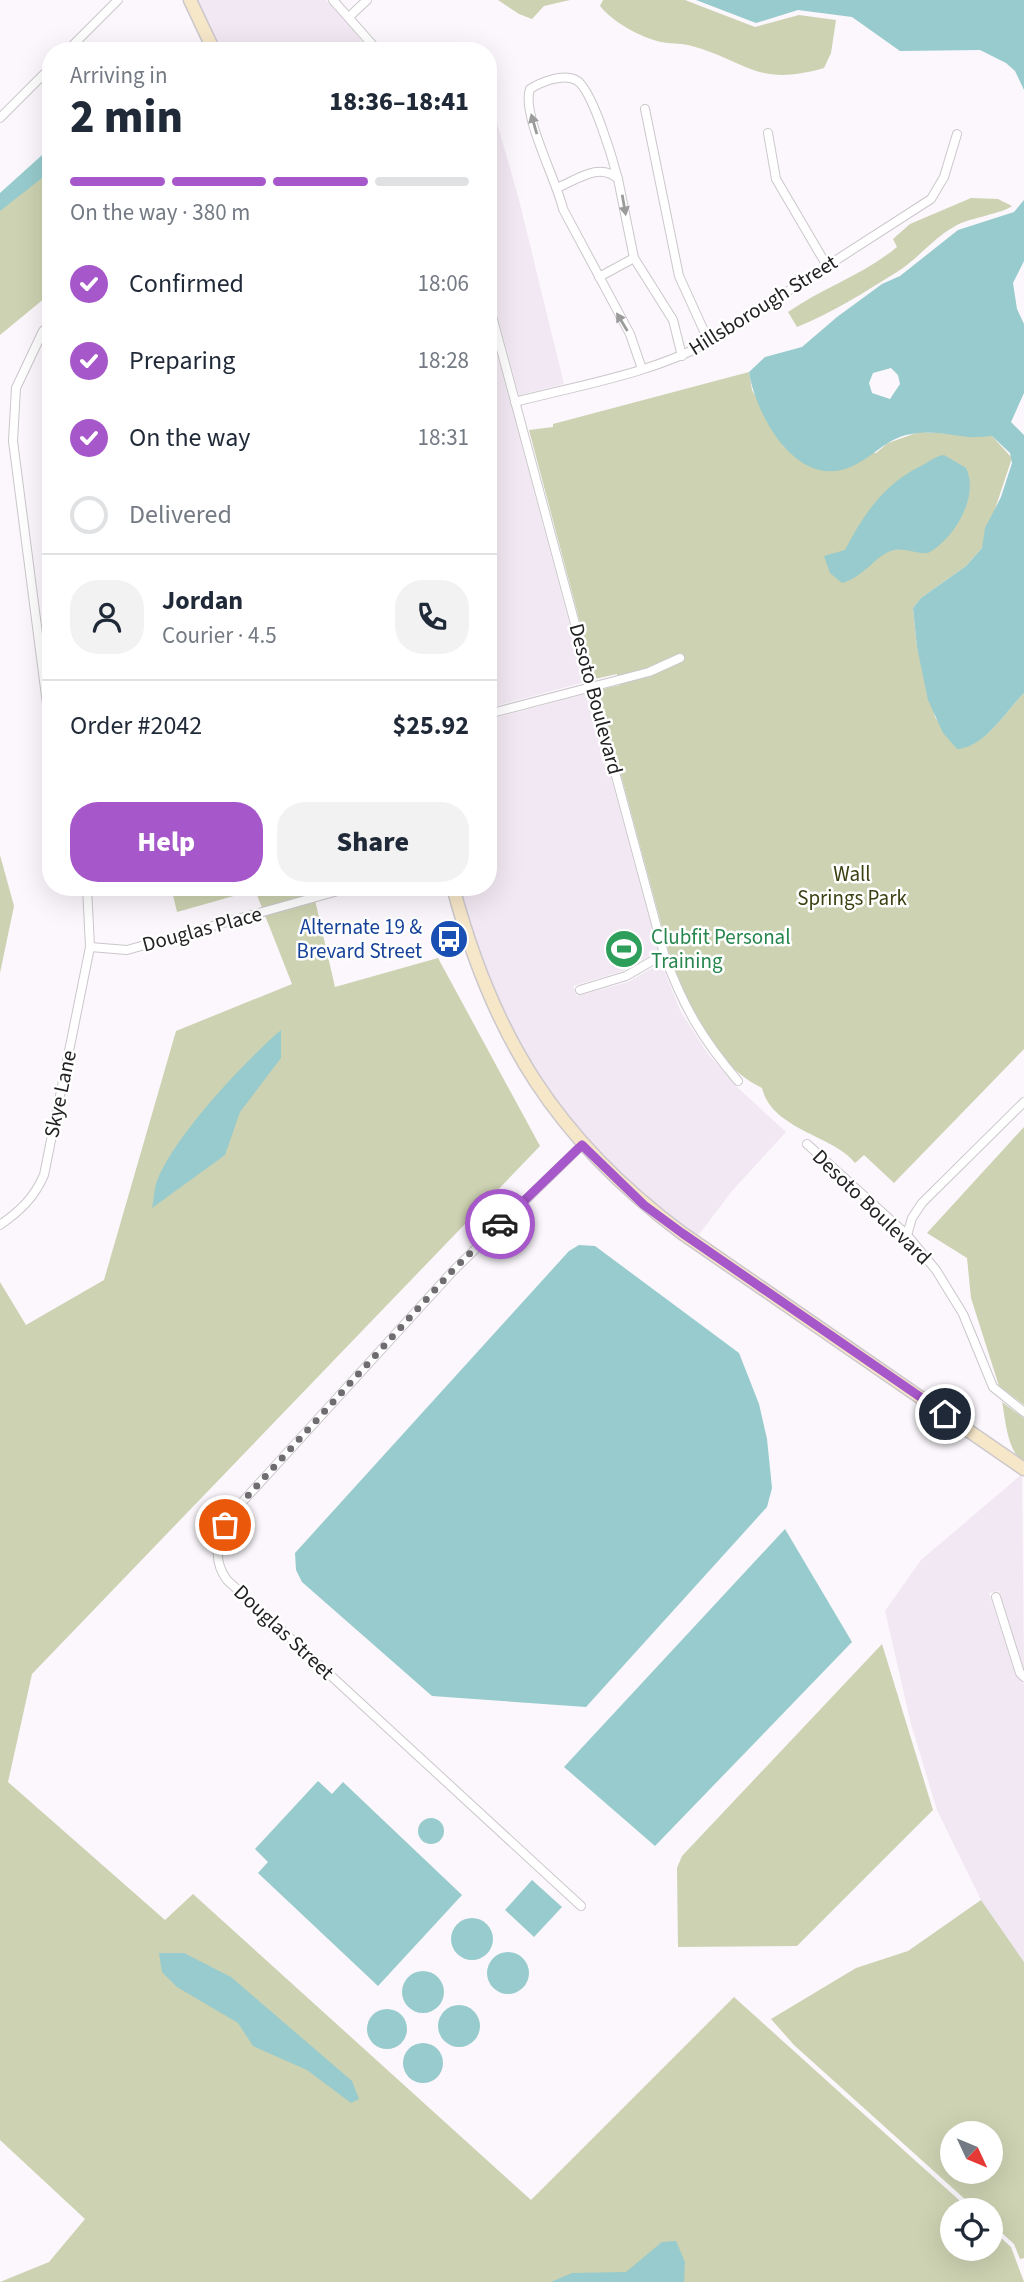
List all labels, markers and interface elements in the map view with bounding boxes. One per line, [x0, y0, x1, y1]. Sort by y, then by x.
text: Arriving in [70, 59, 168, 92]
text: 18:36–18:41 [329, 83, 469, 120]
text: 2 min [70, 85, 183, 150]
one-way arrow [529, 113, 539, 134]
one-way arrow [618, 194, 629, 216]
text: On the way · 380 m [70, 196, 250, 229]
street label: Hillsborough Street [683, 247, 843, 363]
icon: check [70, 265, 108, 303]
text: Confirmed [129, 265, 244, 302]
text: 18:06 [418, 267, 469, 300]
one-way arrow [616, 313, 629, 332]
icon: check [70, 342, 108, 380]
text: Preparing [129, 342, 235, 379]
text: 18:28 [418, 344, 469, 377]
icon: check [70, 419, 108, 457]
text: On the way [129, 419, 250, 456]
text: 18:31 [418, 421, 469, 454]
text: Delivered [129, 496, 232, 533]
button: person [70, 580, 144, 654]
button: phone [395, 580, 469, 654]
text: Jordan [162, 582, 243, 619]
text: Courier · 4.5 [162, 619, 277, 652]
street label: Desoto Boulevard [561, 620, 631, 778]
text: Order #2042 [70, 707, 202, 744]
text: $25.92 [393, 707, 469, 744]
button: Help [70, 802, 263, 882]
button: Share [277, 802, 469, 882]
park label: Wall Springs Park [797, 859, 907, 913]
street label: Douglas Place [139, 899, 265, 959]
place label: Alternate 19 & Brevard Street [297, 912, 422, 966]
bus stop icon: Alternate 19 & Brevard Street [428, 918, 470, 960]
place label: Clubfit Personal Training [651, 922, 791, 976]
sports icon: Clubfit Personal Training [603, 928, 645, 970]
street label: Skye Lane [36, 1048, 84, 1140]
street label: Desoto Boulevard [806, 1142, 938, 1272]
courier [465, 1189, 535, 1259]
icon: car [481, 1205, 519, 1243]
pin [915, 1384, 975, 1444]
icon: home [926, 1395, 964, 1433]
pin [195, 1495, 255, 1555]
icon: bag [206, 1506, 244, 1544]
street label: Douglas Street [227, 1577, 341, 1687]
north arrow [940, 2121, 1003, 2184]
map controls [940, 2121, 1003, 2261]
button: locate [940, 2198, 1003, 2261]

